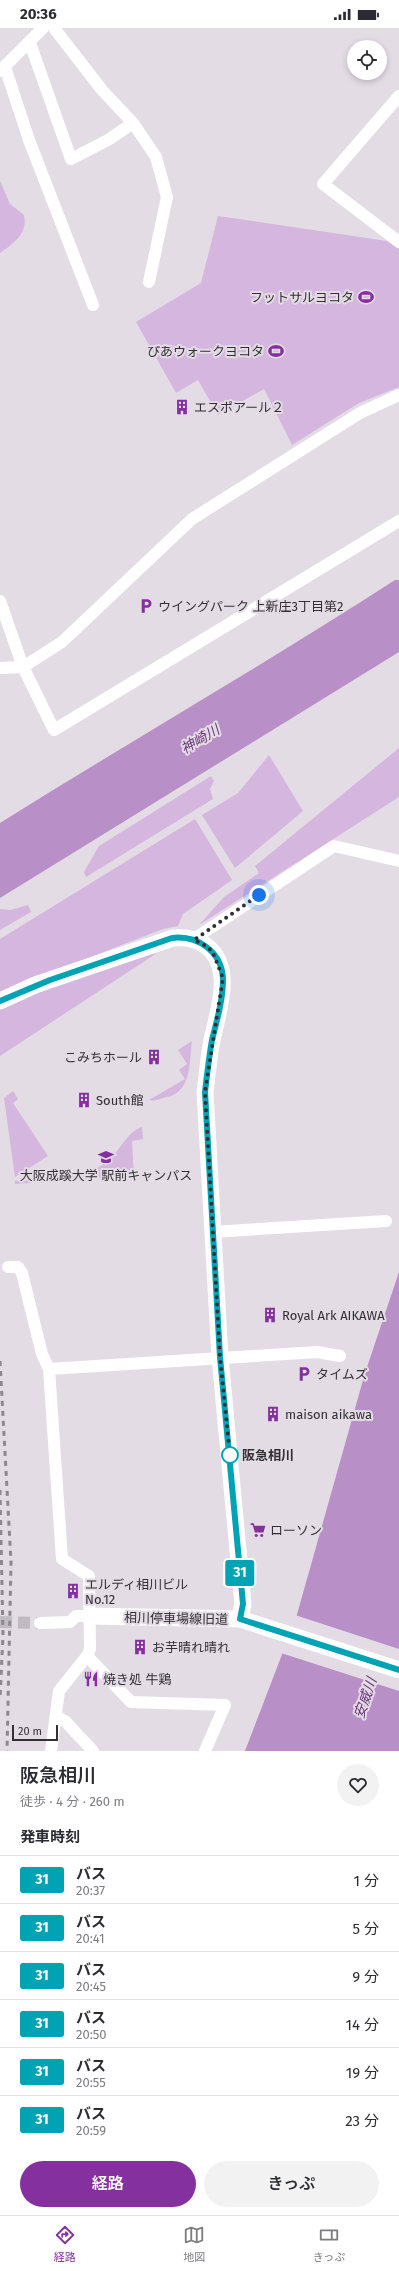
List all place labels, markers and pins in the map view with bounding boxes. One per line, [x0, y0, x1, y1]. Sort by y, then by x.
sports icon: フットサルヨコタ [357, 288, 375, 306]
place label: フットサルヨコタ [250, 290, 354, 305]
sports icon: ぴあウォークヨコタ [267, 342, 285, 360]
place label: ぴあウォークヨコタ [147, 344, 264, 359]
building icon: エスポアール２ [173, 398, 191, 416]
place label: エスポアール２ [194, 400, 284, 415]
parking icon: ウイングパーク 上新庄3丁目第2 [137, 597, 155, 615]
place label: ウイングパーク 上新庄3丁目第2 [158, 599, 343, 614]
building icon: こみちホール [145, 1048, 163, 1066]
place label: こみちホール [64, 1050, 142, 1065]
building icon: South館 [75, 1091, 93, 1109]
place label: South館 [96, 1093, 144, 1108]
school or university icon: 大阪成蹊大学 駅前キャンパス [97, 1148, 115, 1166]
place label: 大阪成蹊大学 駅前キャンパス [20, 1168, 192, 1183]
building icon: Royal Ark AIKAWA [261, 1306, 279, 1324]
place label: Royal Ark AIKAWA [282, 1308, 385, 1323]
parking icon: タイムズ [295, 1365, 313, 1383]
place label: タイムズ [316, 1367, 368, 1382]
building icon: maison aikawa [264, 1405, 282, 1423]
place label: maison aikawa [285, 1407, 372, 1422]
marker: 阪急相川 [221, 1446, 239, 1464]
place label: 阪急相川 [242, 1448, 294, 1463]
supermarket icon: ローソン [249, 1521, 267, 1539]
place label: ローソン [270, 1523, 322, 1538]
place label: エルディ相川ビル No.12 [85, 1577, 188, 1607]
building icon: エルディ相川ビル No.12 [64, 1582, 82, 1600]
building icon: お芋晴れ晴れ [131, 1638, 149, 1656]
place label: お芋晴れ晴れ [152, 1640, 230, 1655]
restaurant icon: 焼き処 牛鶏 [82, 1670, 100, 1688]
place label: 焼き処 牛鶏 [103, 1672, 171, 1687]

